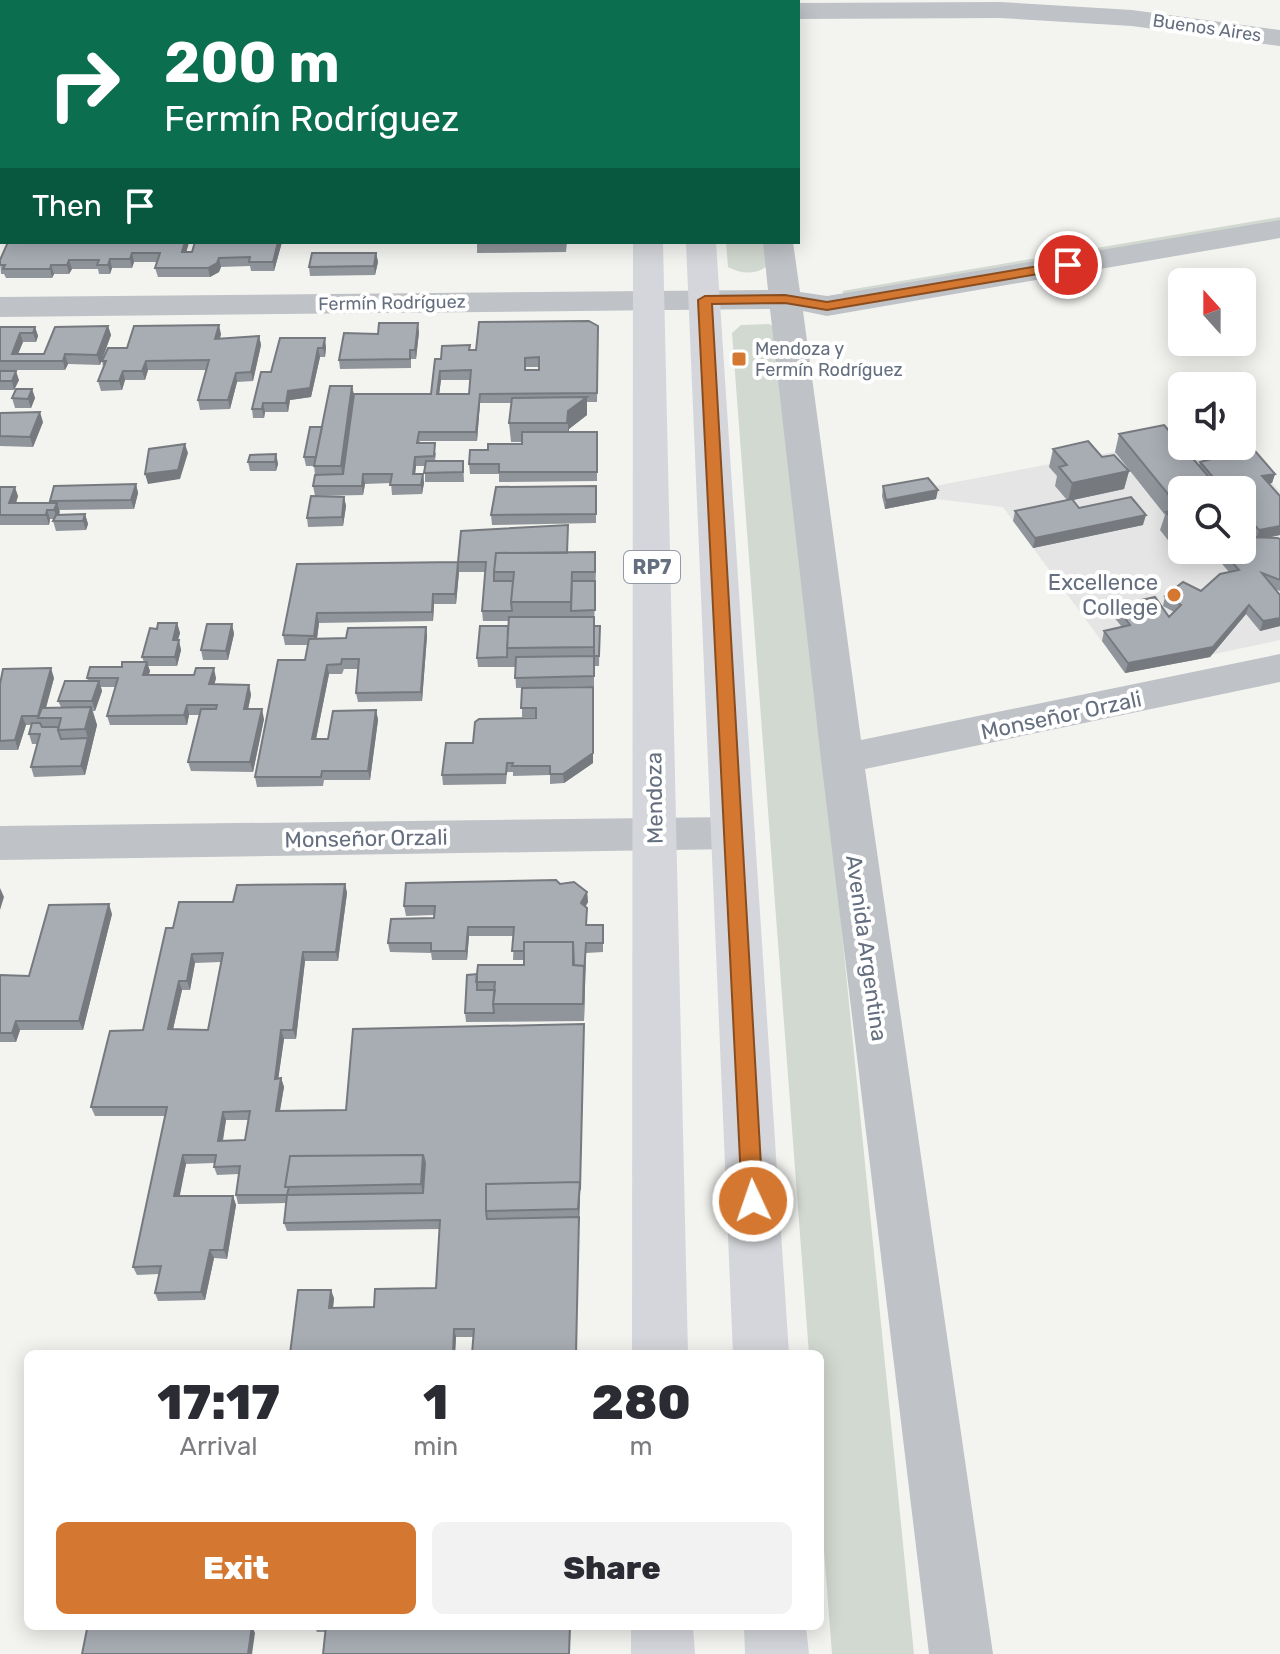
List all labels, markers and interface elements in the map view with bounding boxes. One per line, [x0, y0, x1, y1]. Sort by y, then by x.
street label: Buenos Aires [1151, 9, 1263, 47]
text: 200 m [164, 30, 340, 96]
icon: right [32, 32, 136, 136]
text: Fermín Rodríguez [164, 97, 459, 140]
icon: arrive [118, 184, 162, 228]
text: Then [32, 188, 102, 224]
pin [1034, 231, 1102, 299]
icon: arrive [1046, 243, 1090, 287]
north arrow [1168, 268, 1256, 356]
map controls [1168, 268, 1256, 564]
street label: Fermín Rodríguez [318, 291, 466, 315]
place label: Mendoza y Fermín Rodríguez [755, 338, 903, 381]
marker: Mendoza y Fermín Rodríguez [730, 350, 748, 368]
button: sound [1168, 372, 1256, 460]
button: search [1168, 476, 1256, 564]
road number: RP7 [624, 551, 680, 583]
place label: Excellence College [1048, 569, 1158, 621]
marker: Excellence College [1165, 586, 1183, 604]
street label: Monseñor Orzali [978, 685, 1144, 746]
street label: Mendoza [640, 752, 669, 844]
street label: Monseñor Orzali [284, 824, 448, 853]
street label: Avenida Argentina [840, 853, 893, 1043]
position arrow [711, 1159, 795, 1243]
text: 17:17 [157, 1374, 280, 1431]
text: 1 [423, 1374, 448, 1431]
text: 280 [591, 1374, 691, 1431]
text: Arrival [180, 1431, 258, 1462]
text: min [413, 1431, 458, 1462]
text: m [630, 1431, 653, 1462]
button: Exit [56, 1522, 416, 1614]
button: Share [432, 1522, 792, 1614]

